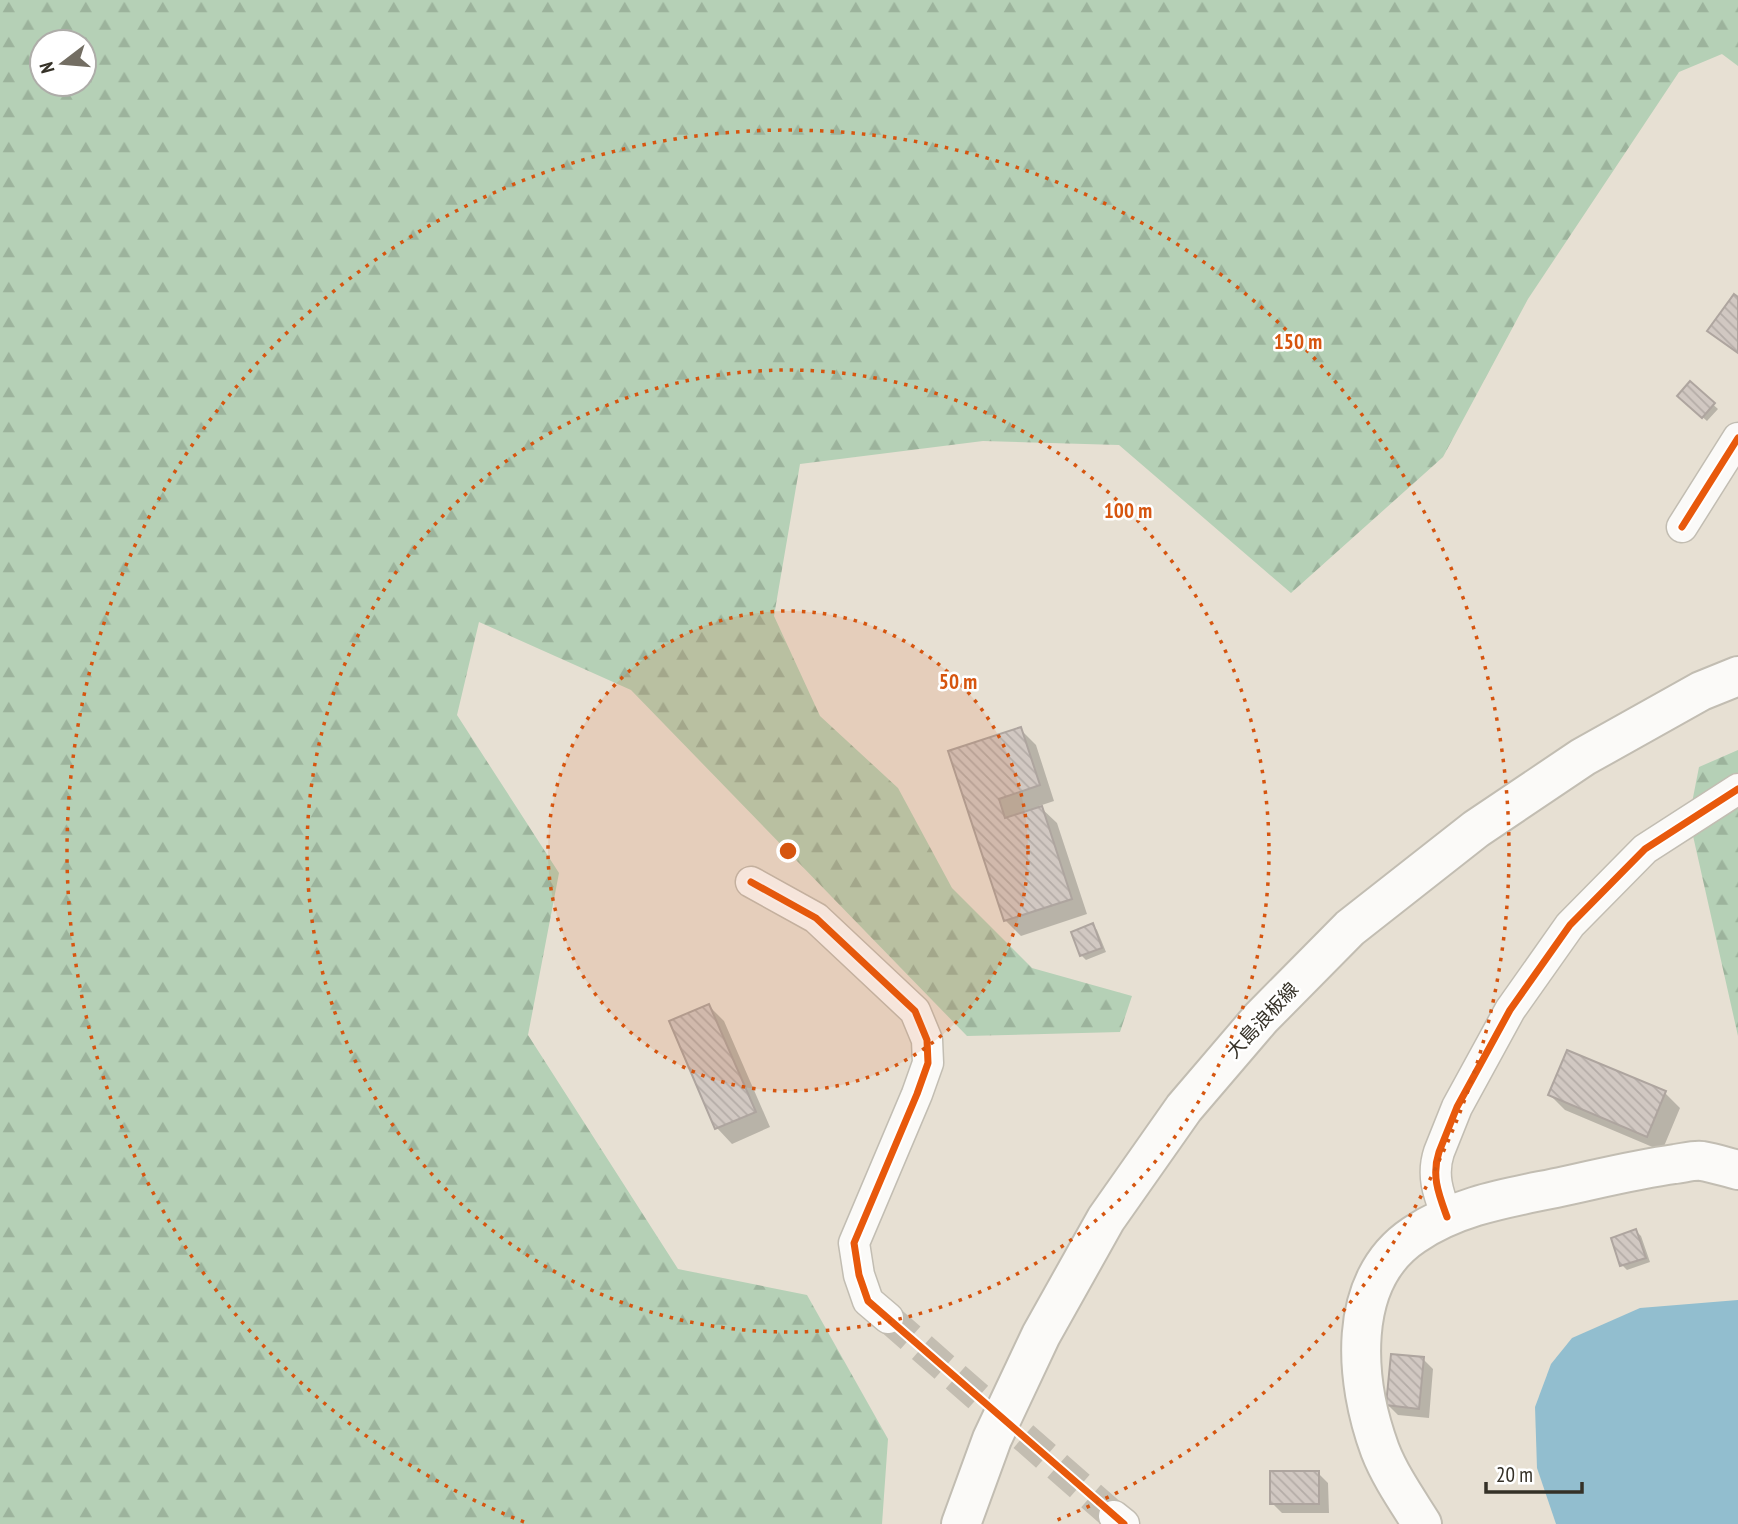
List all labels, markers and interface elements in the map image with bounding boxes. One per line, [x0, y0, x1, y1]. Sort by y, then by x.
north arrow [28, 28, 98, 98]
text: N [34, 59, 60, 76]
text: 150 m [1274, 328, 1322, 355]
text: 100 m [1104, 497, 1152, 524]
text: 50 m [939, 668, 977, 695]
centre of rings [776, 839, 800, 863]
street label: 大島浪板線 [1221, 977, 1303, 1063]
scale bar [1486, 1450, 1582, 1494]
text: 20 m [1496, 1461, 1533, 1488]

